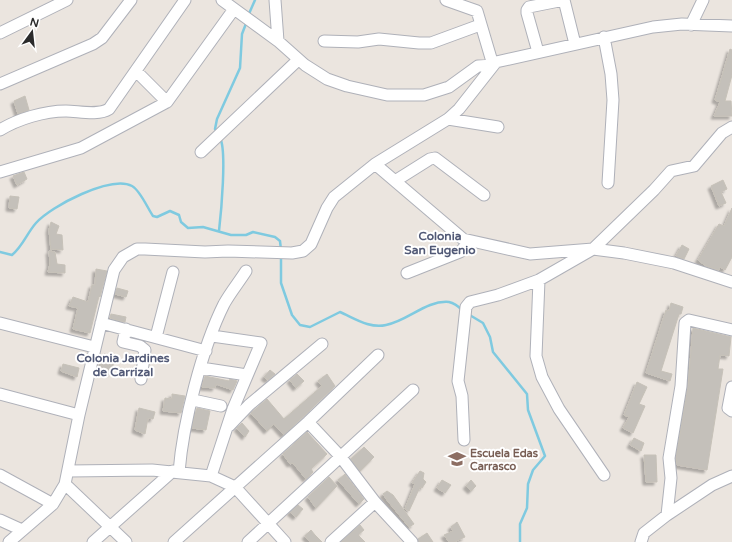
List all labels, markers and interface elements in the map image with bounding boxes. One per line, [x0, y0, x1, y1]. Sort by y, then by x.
north arrow [12, 12, 52, 52]
text: N [29, 15, 40, 30]
district label: Colonia San Eugenio [404, 229, 476, 258]
district label: Colonia Jardines de Carrizal [76, 351, 170, 379]
place label: Escuela Edas Carrasco [470, 447, 539, 473]
school or university icon: Escuela Edas Carrasco [447, 449, 467, 469]

